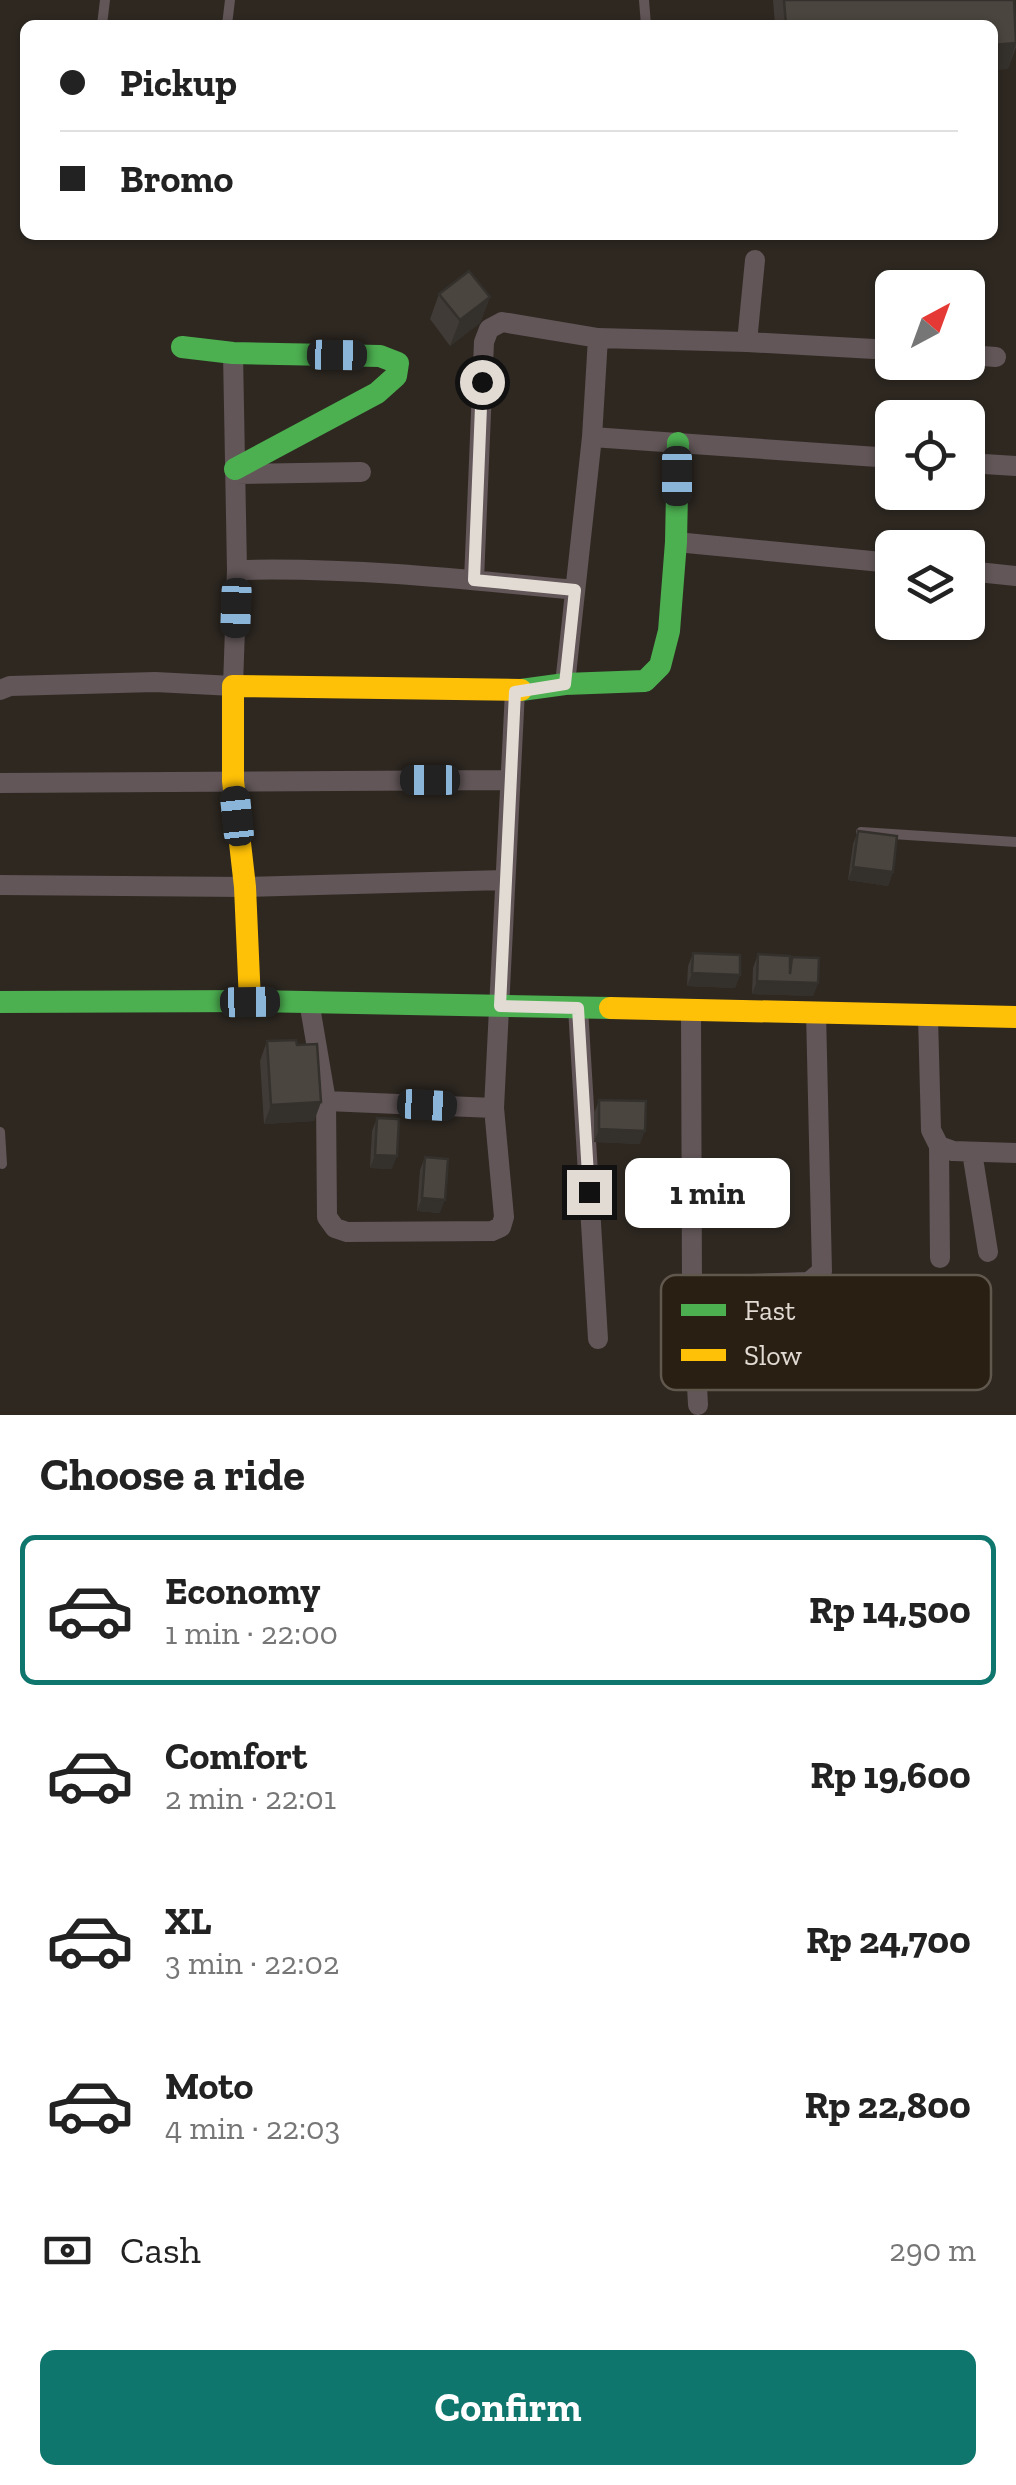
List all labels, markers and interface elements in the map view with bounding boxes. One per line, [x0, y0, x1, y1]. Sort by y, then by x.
text: Pickup [120, 60, 237, 106]
text: Bromo [120, 156, 233, 202]
north arrow [875, 270, 985, 380]
map controls [875, 270, 985, 640]
car [307, 339, 367, 371]
route start [460, 360, 505, 405]
button: locate [875, 400, 985, 510]
car [662, 446, 692, 506]
button: layers [875, 530, 985, 640]
car [220, 577, 252, 639]
car [400, 765, 460, 795]
car [219, 785, 255, 847]
car [220, 986, 280, 1018]
car [396, 1088, 458, 1122]
callout: 1 min [624, 1157, 789, 1227]
route end [567, 1170, 612, 1215]
text: 1 min [670, 1174, 745, 1212]
legend [661, 1275, 991, 1390]
text: Fast [744, 1294, 796, 1327]
text: Slow [744, 1339, 802, 1372]
text: Choose a ride [40, 1448, 305, 1502]
icon: car [45, 1565, 135, 1655]
text: Economy [165, 1568, 320, 1614]
text: Rp 14,500 [809, 1587, 971, 1633]
text: 1 min · 22:00 [165, 1614, 338, 1652]
icon: car [45, 1730, 135, 1820]
text: Comfort [165, 1733, 307, 1779]
text: Rp 19,600 [810, 1752, 971, 1798]
text: 2 min · 22:01 [165, 1779, 336, 1817]
icon: car [45, 1895, 135, 1985]
text: XL [165, 1898, 212, 1944]
text: Rp 24,700 [806, 1917, 971, 1963]
text: 3 min · 22:02 [165, 1944, 339, 1982]
icon: car [45, 2060, 135, 2150]
text: Moto [165, 2063, 253, 2109]
text: Rp 22,800 [804, 2082, 971, 2128]
text: 4 min · 22:03 [165, 2109, 340, 2147]
icon: cash [40, 2223, 95, 2278]
text: Cash [120, 2227, 201, 2273]
text: 290 m [889, 2231, 976, 2269]
button: Confirm [40, 2350, 976, 2465]

